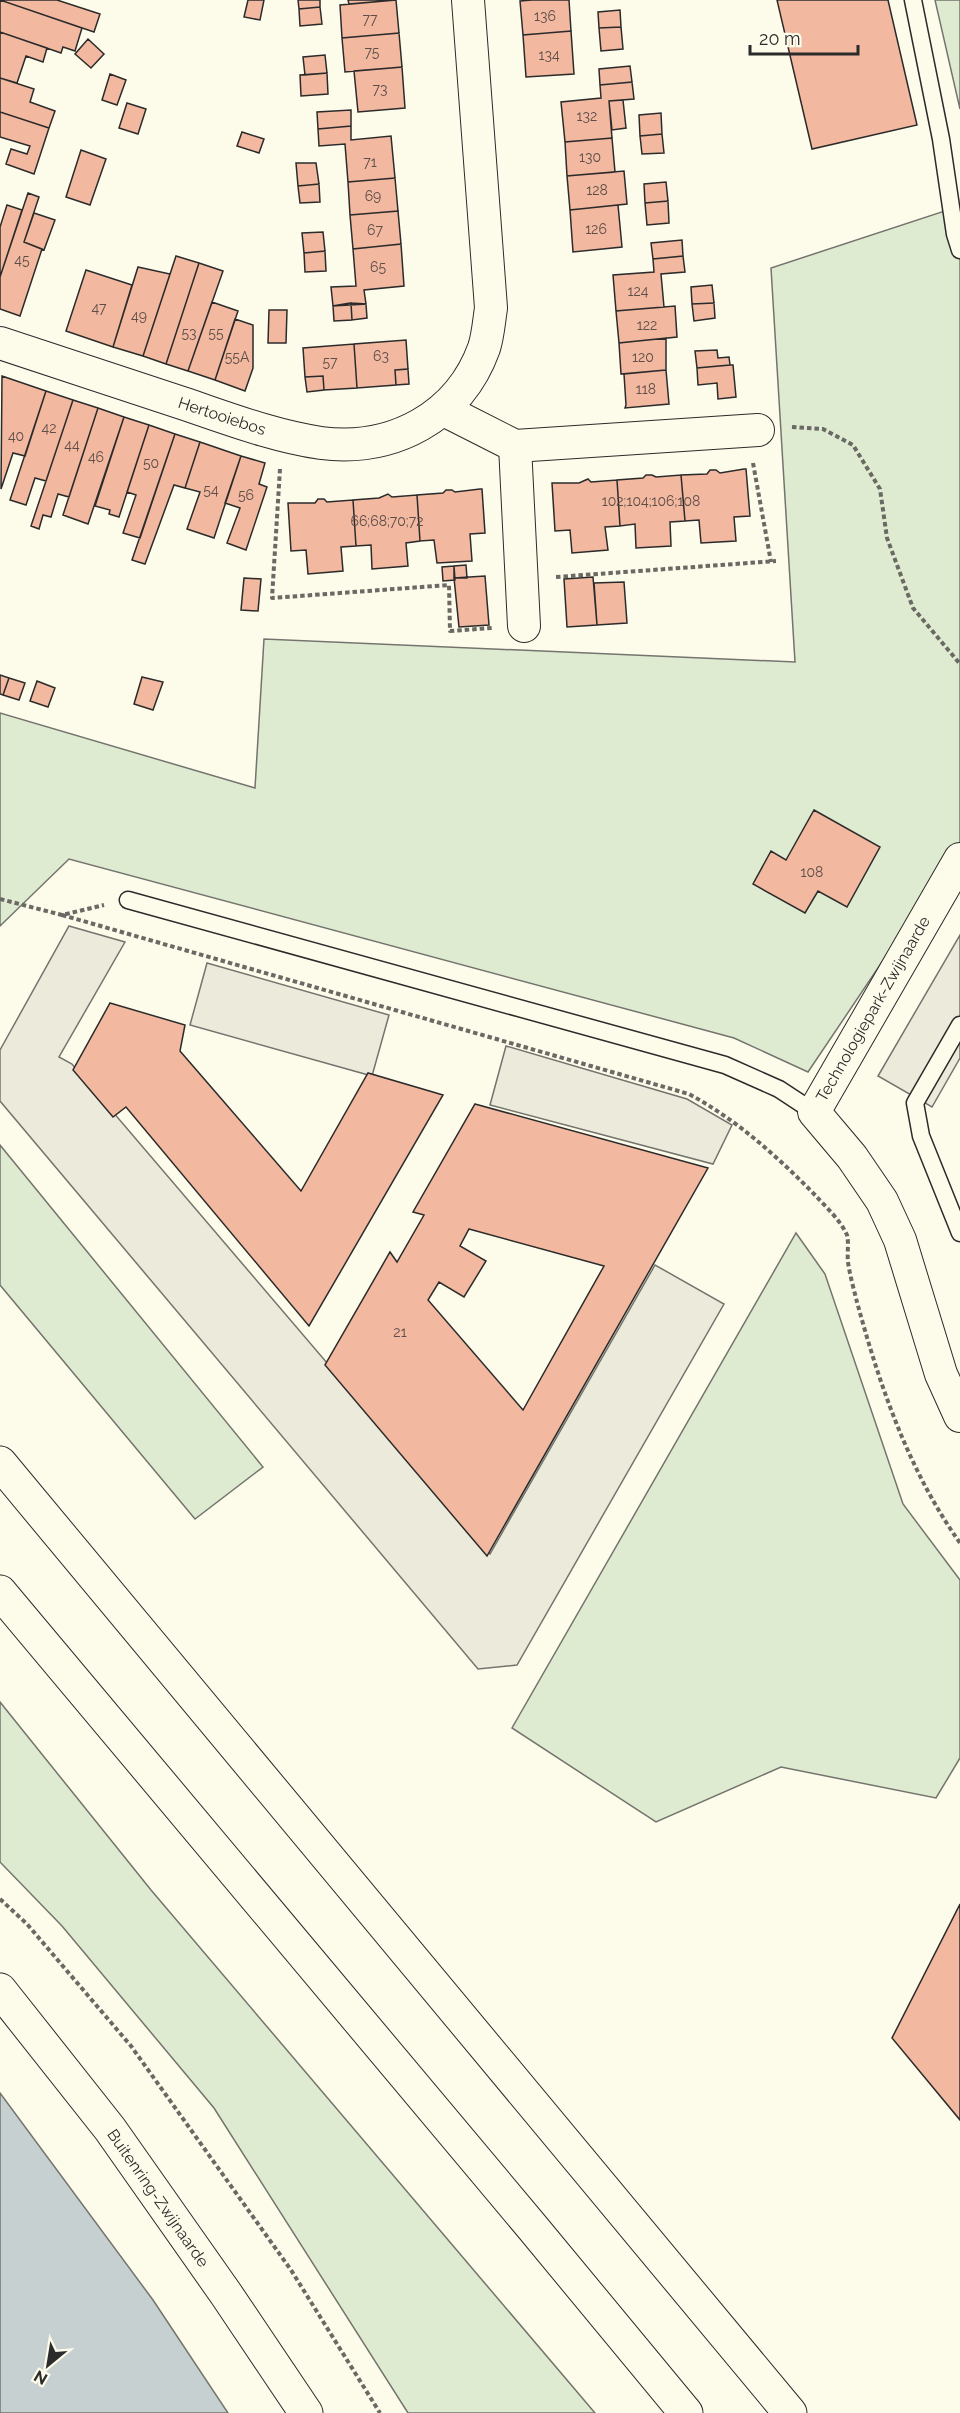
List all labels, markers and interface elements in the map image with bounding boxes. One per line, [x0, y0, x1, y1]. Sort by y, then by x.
house number: 136 [534, 8, 556, 24]
house number: 77 [363, 11, 378, 27]
scale bar [750, 18, 858, 56]
text: 20 m [759, 28, 801, 49]
house number: 75 [365, 44, 380, 60]
house number: 134 [538, 47, 560, 63]
house number: 73 [373, 81, 387, 97]
house number: 132 [577, 108, 597, 124]
house number: 130 [579, 149, 601, 165]
house number: 71 [363, 154, 377, 170]
house number: 128 [586, 182, 608, 198]
house number: 69 [365, 188, 381, 204]
house number: 126 [585, 221, 607, 237]
house number: 67 [367, 222, 383, 238]
house number: 45 [14, 252, 30, 268]
house number: 65 [370, 259, 386, 275]
house number: 124 [628, 283, 649, 299]
house number: 47 [91, 300, 107, 316]
house number: 49 [131, 308, 147, 324]
house number: 122 [637, 317, 657, 333]
house number: 53 [181, 325, 197, 341]
house number: 55 [208, 325, 224, 341]
house number: 63 [373, 348, 389, 364]
house number: 55A [225, 349, 250, 365]
house number: 120 [632, 349, 654, 365]
house number: 57 [322, 354, 338, 370]
house number: 118 [636, 381, 656, 397]
street label: Hertooiebos [176, 393, 268, 439]
house number: 42 [42, 420, 56, 436]
house number: 40 [8, 428, 24, 444]
house number: 44 [64, 437, 80, 453]
house number: 46 [88, 449, 104, 465]
house number: 50 [143, 455, 159, 471]
house number: 54 [203, 482, 219, 498]
house number: 56 [238, 487, 254, 503]
house number: 102;104;106;108 [602, 493, 700, 509]
house number: 66;68;70;72 [350, 513, 424, 529]
house number: 108 [801, 864, 823, 880]
street label: Technologiepark-Zwijnaarde [812, 913, 934, 1105]
house number: 21 [393, 1324, 407, 1340]
street label: Buitenring-Zwijnaarde [103, 2125, 213, 2271]
north arrow [18, 2335, 78, 2395]
text: N [31, 2366, 51, 2389]

